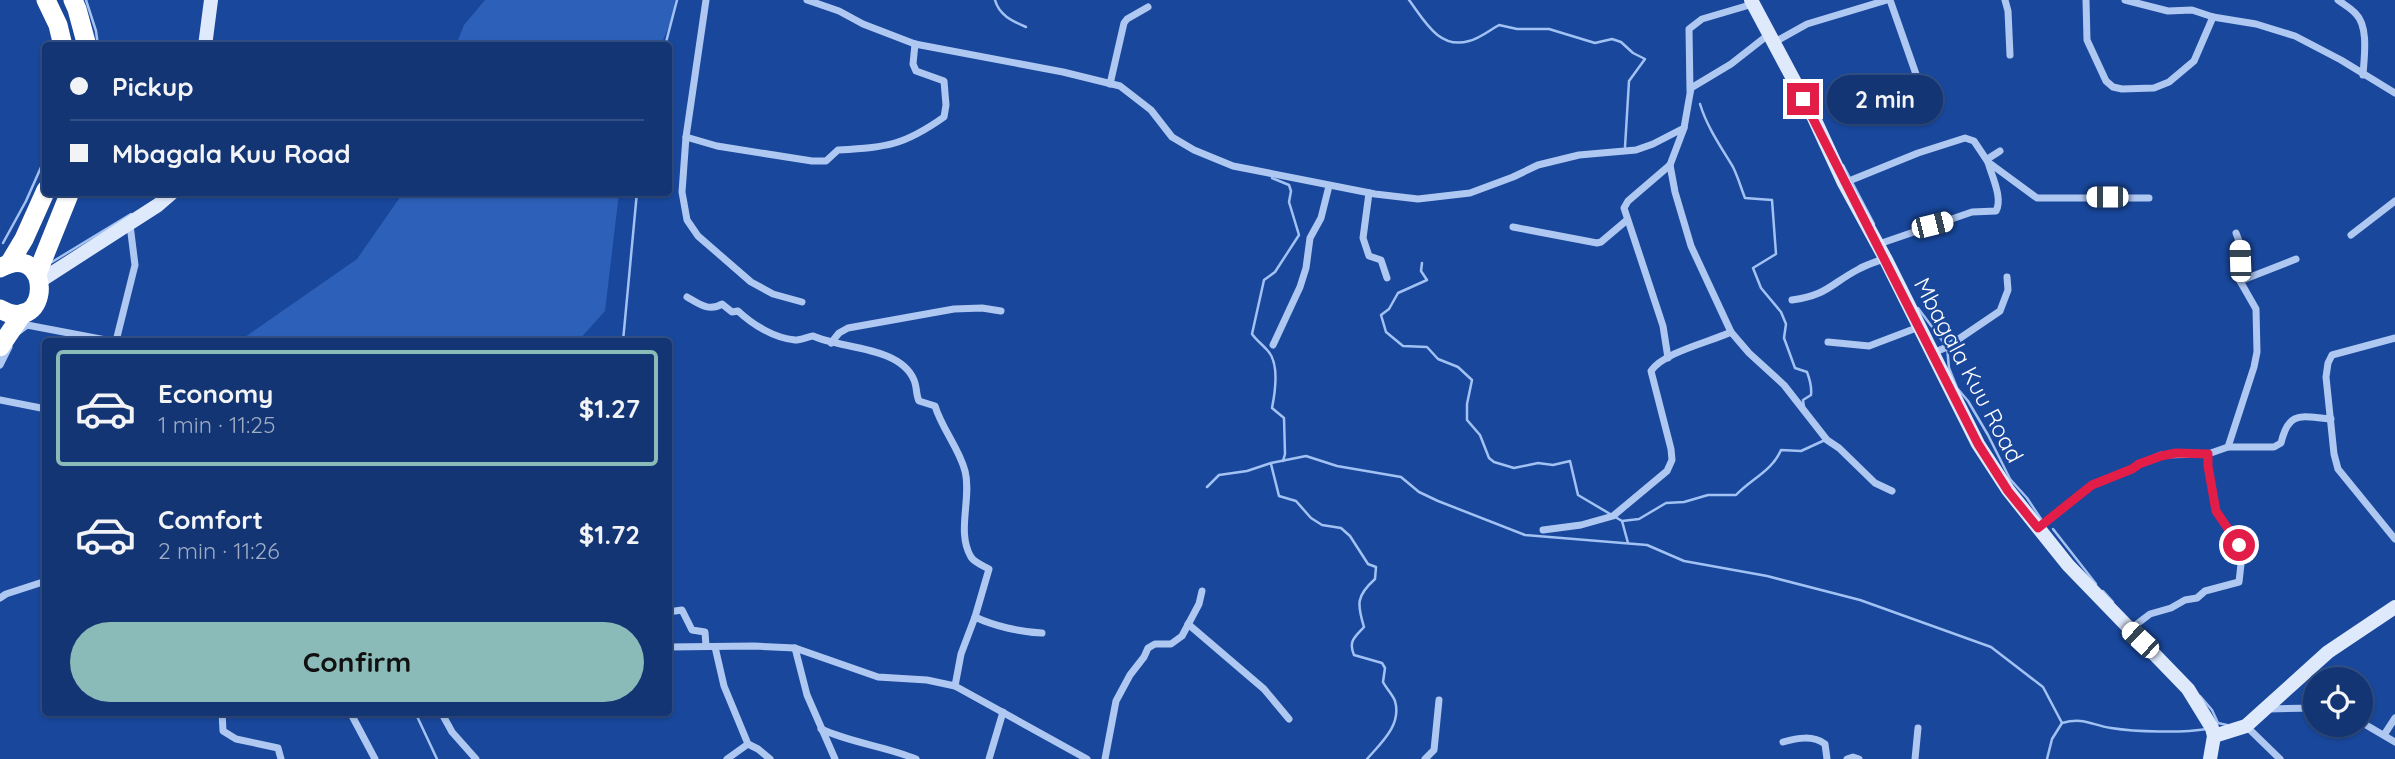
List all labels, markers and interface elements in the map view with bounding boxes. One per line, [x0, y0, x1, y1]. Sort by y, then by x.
text: Pickup [112, 70, 194, 103]
callout: 2 min [1828, 74, 1943, 124]
route end [1787, 83, 1819, 115]
text: 2 min [1855, 85, 1915, 114]
text: Mbagala Kuu Road [112, 137, 351, 170]
car [2087, 187, 2129, 208]
car [1910, 210, 1955, 240]
car [2229, 240, 2252, 282]
street label: Mbagala Kuu Road [1908, 273, 2030, 467]
icon: car [74, 377, 137, 440]
text: Economy [158, 377, 273, 410]
text: $1.27 [579, 392, 640, 425]
text: 1 min · 11:25 [158, 410, 276, 439]
icon: car [74, 503, 137, 566]
text: Comfort [158, 503, 263, 536]
text: $1.72 [579, 518, 640, 551]
route start [2223, 529, 2255, 561]
text: 2 min · 11:26 [158, 536, 280, 565]
car [2118, 618, 2163, 662]
button: Confirm [70, 622, 644, 702]
map controls [2303, 667, 2373, 737]
button: locate [2303, 667, 2373, 737]

